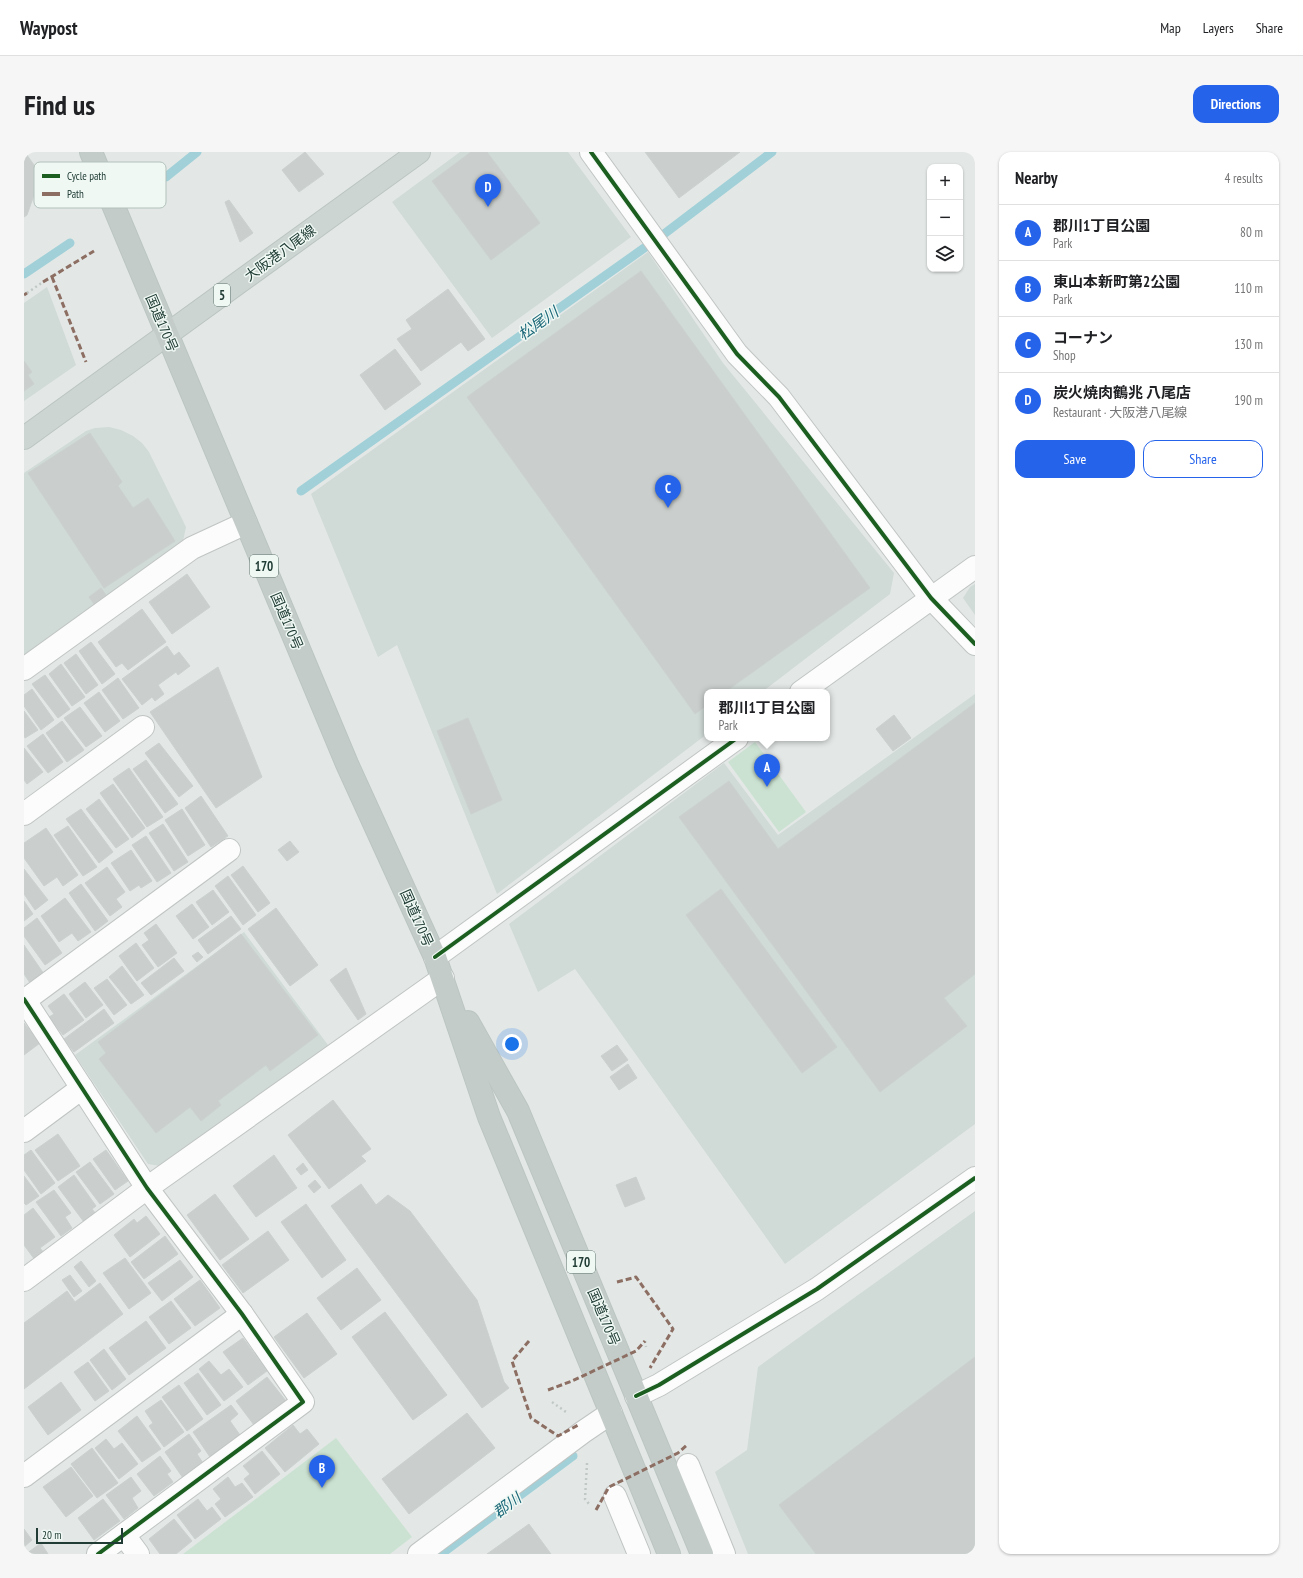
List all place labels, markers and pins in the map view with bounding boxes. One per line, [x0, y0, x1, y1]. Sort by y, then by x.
pin: D [475, 174, 501, 207]
pin: C [655, 475, 681, 508]
pin: A [754, 754, 780, 787]
pin: B [309, 1455, 335, 1488]

